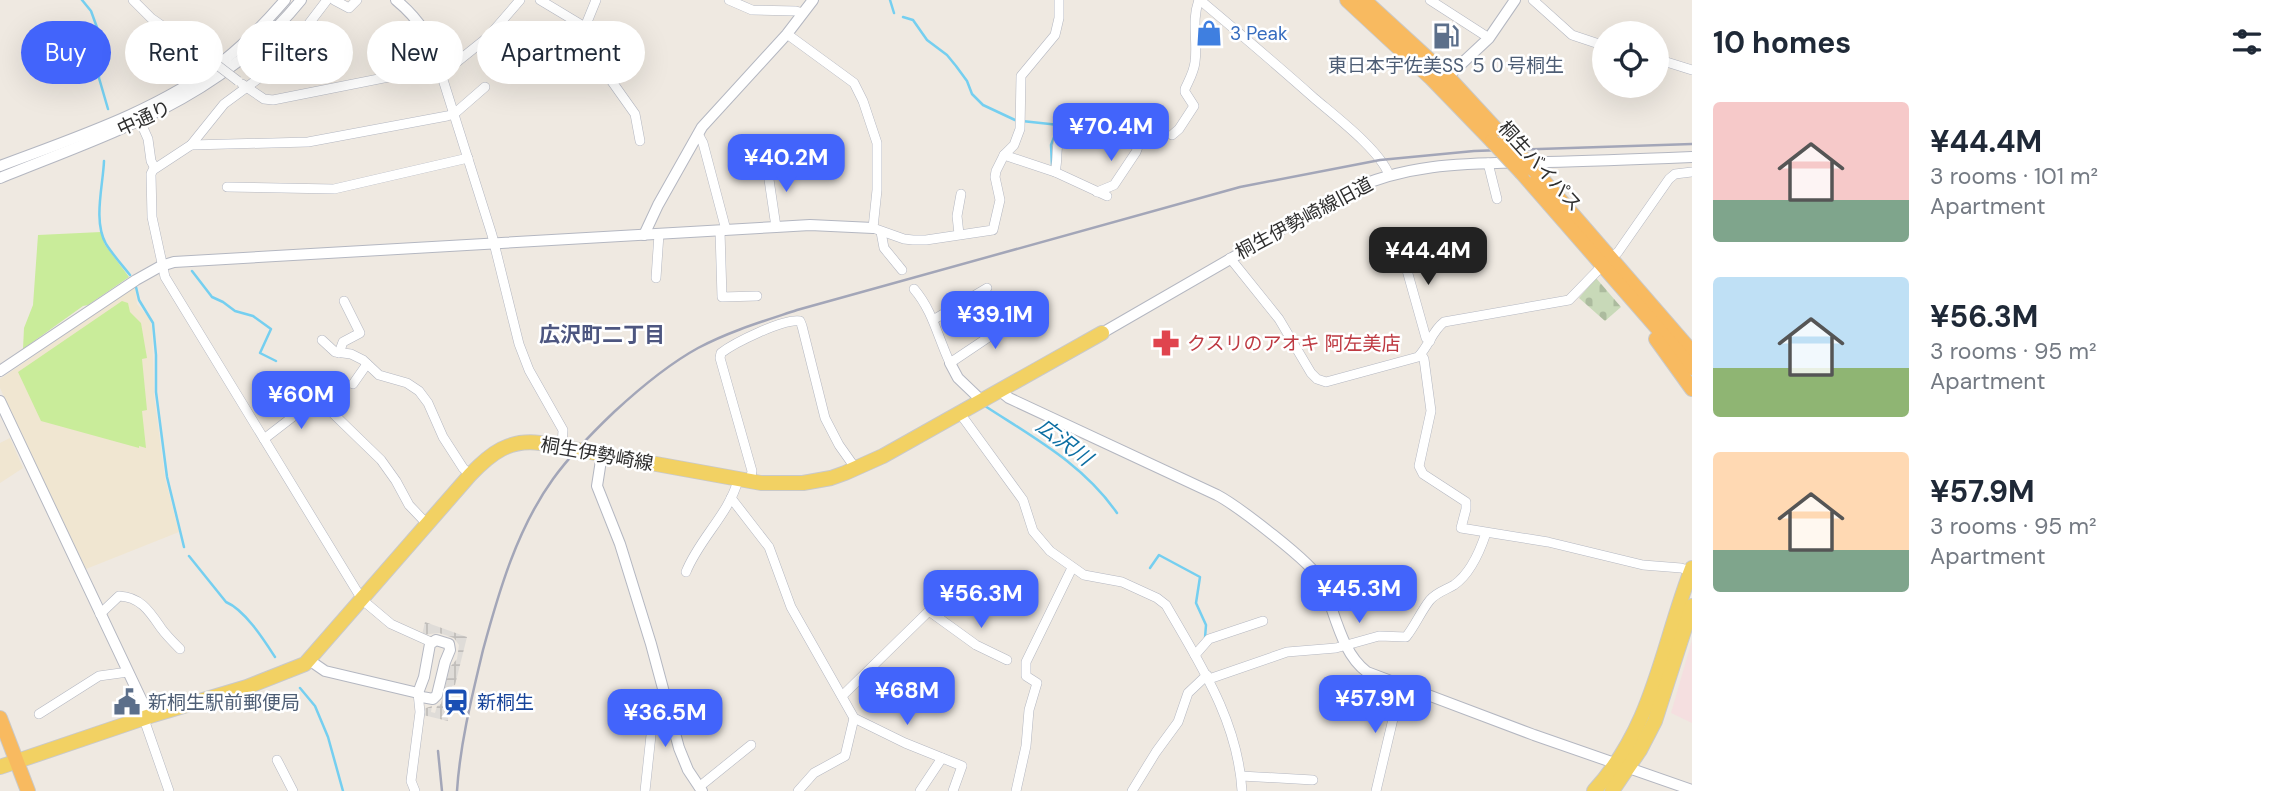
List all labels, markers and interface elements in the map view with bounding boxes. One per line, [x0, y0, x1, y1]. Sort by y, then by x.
shop icon: 3 Peak [1194, 18, 1224, 48]
chip: Buy [21, 21, 111, 84]
chip: Rent [125, 21, 223, 84]
chip: Filters [237, 21, 353, 84]
chip: New [367, 21, 463, 84]
chip: Apartment [477, 21, 645, 84]
place label: 3 Peak [1230, 21, 1288, 46]
fuel station icon: 東日本宇佐美SS ５０号桐生 [1431, 21, 1461, 51]
map controls [1592, 21, 1669, 98]
button: locate [1592, 21, 1669, 98]
text: 10 homes [1713, 23, 1851, 62]
icon: filters [2228, 23, 2266, 61]
place label: 東日本宇佐美SS ５０号桐生 [1328, 53, 1564, 78]
street label: 中通り [113, 95, 175, 141]
pin: ¥70.4M [1054, 104, 1168, 163]
text: ¥70.4M [1069, 111, 1153, 141]
street label: 桐生バイパス [1493, 115, 1587, 217]
text: ¥44.4M [1930, 122, 2042, 161]
icon: home [1769, 130, 1853, 214]
pin: ¥40.2M [729, 134, 843, 194]
text: ¥40.2M [744, 142, 828, 172]
text: 3 rooms · 101 m² [1930, 161, 2098, 191]
street label: 桐生伊勢崎線旧道 [1231, 171, 1377, 265]
text: Apartment [1930, 191, 2045, 221]
pin: ¥44.4M [1371, 228, 1485, 287]
text: ¥44.4M [1385, 235, 1471, 265]
pin: ¥39.1M [938, 292, 1052, 351]
text: ¥56.3M [1930, 297, 2038, 336]
text: ¥39.1M [957, 299, 1033, 329]
icon: home [1769, 305, 1853, 389]
district label: 広沢町二丁目 [539, 321, 665, 349]
pharmacy icon: クスリのアオキ 阿左美店 [1151, 328, 1181, 358]
place label: クスリのアオキ 阿左美店 [1187, 331, 1401, 356]
text: 3 rooms · 95 m² [1930, 336, 2097, 366]
text: Apartment [1930, 366, 2045, 396]
pin: ¥60M [260, 372, 342, 431]
text: ¥60M [268, 379, 334, 409]
water label: 広沢川 [1030, 412, 1099, 473]
street label: 桐生伊勢崎線 [539, 432, 655, 476]
text: ¥57.9M [1930, 472, 2035, 511]
icon: home [1769, 480, 1853, 564]
text: 3 rooms · 95 m² [1930, 511, 2097, 541]
text: Apartment [1930, 541, 2045, 571]
pin: ¥45.3M [1302, 566, 1416, 625]
pin: ¥56.3M [924, 570, 1038, 630]
text: ¥45.3M [1317, 573, 1401, 603]
text: ¥56.3M [939, 578, 1023, 608]
pin: ¥68M [866, 668, 948, 727]
text: ¥68M [875, 675, 939, 705]
pin: ¥57.9M [1318, 676, 1432, 735]
text: ¥57.9M [1335, 683, 1415, 713]
public building icon: 新桐生駅前郵便局 [112, 687, 142, 717]
station icon: 新桐生 [441, 687, 471, 717]
place label: 新桐生駅前郵便局 [148, 690, 300, 715]
place label: 新桐生 [477, 690, 534, 715]
pin: ¥36.5M [608, 690, 722, 749]
text: ¥36.5M [623, 697, 707, 727]

